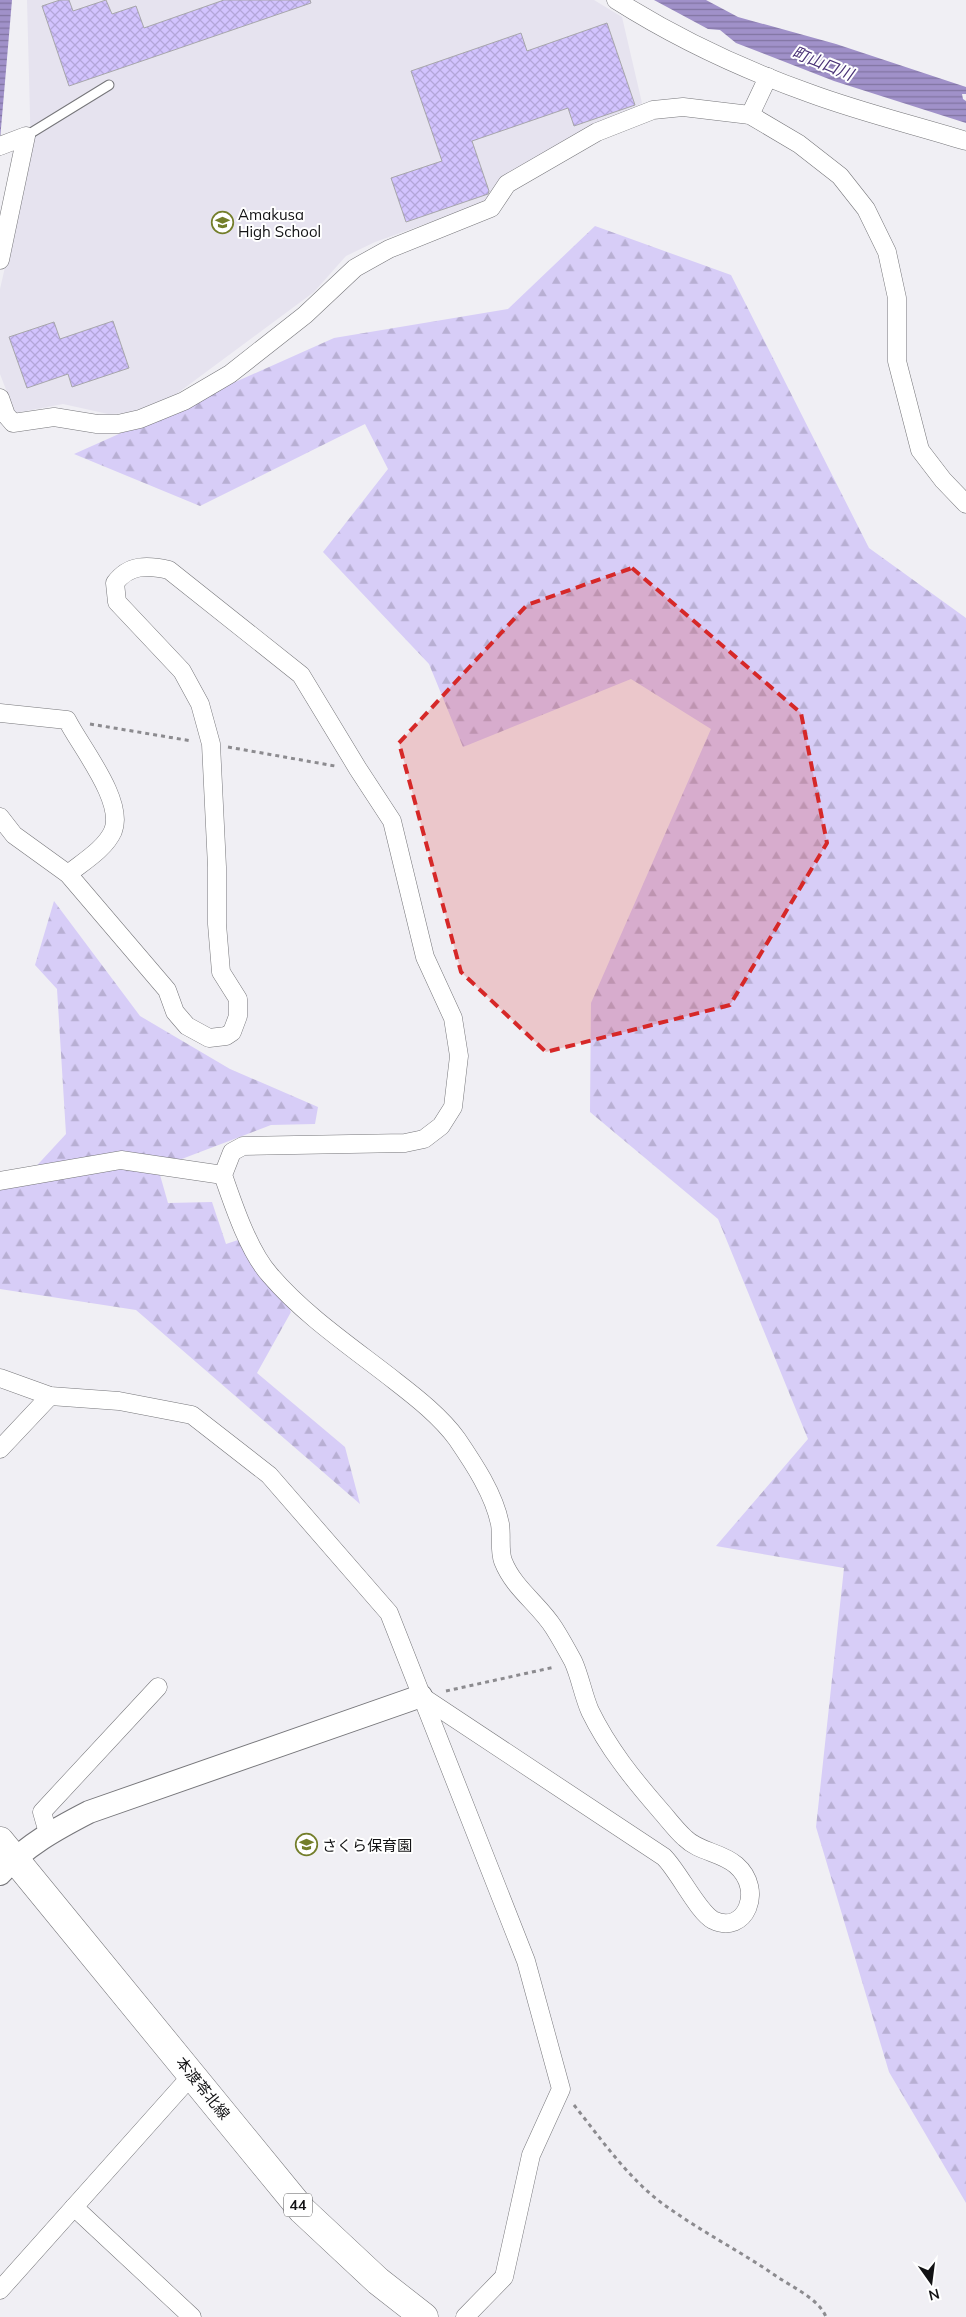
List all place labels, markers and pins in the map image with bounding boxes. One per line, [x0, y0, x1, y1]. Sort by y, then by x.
place label: Amakusa High School [238, 205, 321, 241]
school or university icon: Amakusa High School [210, 211, 234, 235]
school or university icon: さくら保育園 [294, 1833, 318, 1857]
place label: さくら保育園 [322, 1836, 412, 1855]

